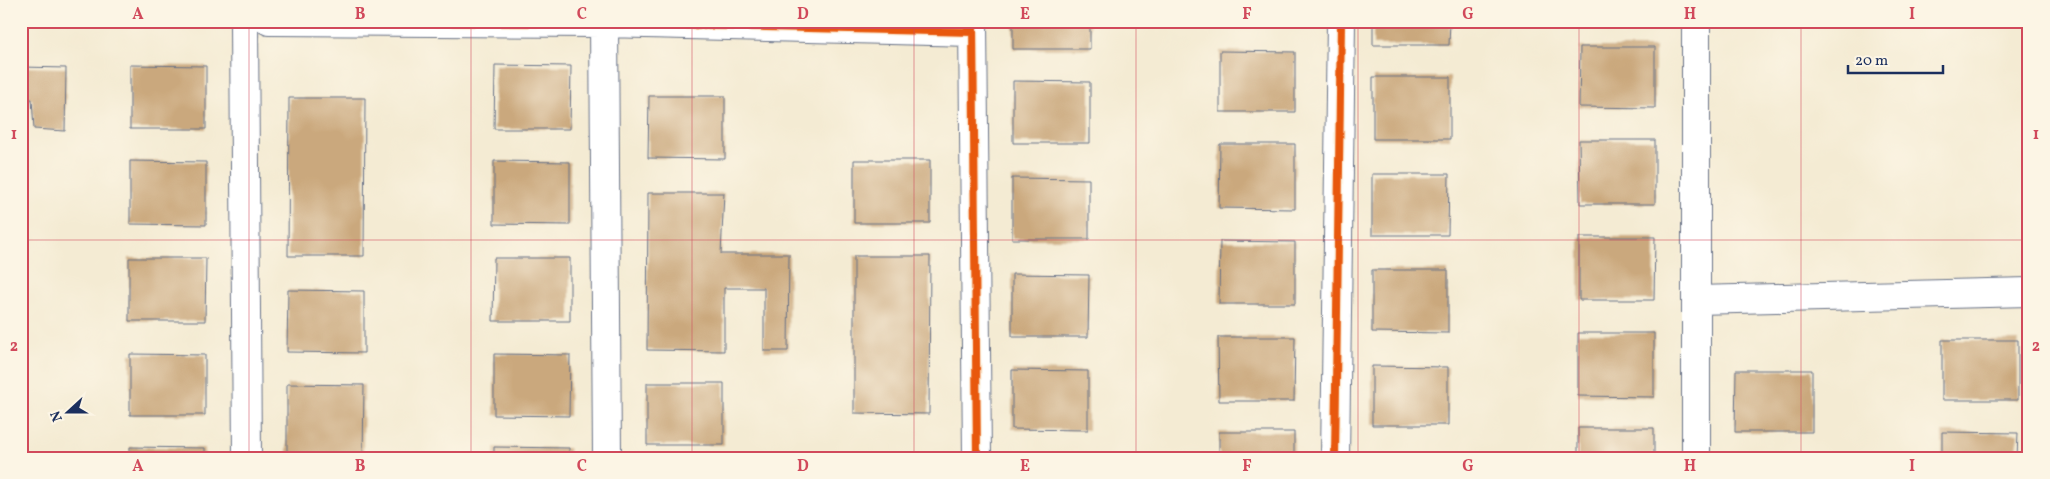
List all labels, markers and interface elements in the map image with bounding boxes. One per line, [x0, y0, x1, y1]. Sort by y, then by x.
text: A [132, 4, 144, 26]
text: B [355, 4, 366, 26]
text: C [577, 4, 587, 26]
text: D [797, 4, 809, 26]
text: E [1020, 4, 1030, 26]
text: F [1242, 4, 1252, 26]
text: G [1462, 4, 1474, 26]
text: H [1684, 4, 1696, 26]
text: I [1909, 4, 1915, 26]
scale bar [1848, 42, 1942, 74]
text: 20 m [1855, 51, 1888, 72]
text: 1 [11, 124, 17, 146]
text: 1 [2033, 124, 2039, 146]
text: 2 [10, 336, 18, 358]
text: 2 [2032, 336, 2040, 358]
north arrow [42, 386, 92, 436]
text: N [47, 408, 68, 424]
text: A [132, 456, 144, 478]
text: B [355, 456, 366, 478]
text: C [577, 456, 587, 478]
text: D [797, 456, 809, 478]
text: E [1020, 456, 1030, 478]
text: F [1242, 456, 1252, 478]
text: G [1462, 456, 1474, 478]
text: H [1684, 456, 1696, 478]
text: I [1909, 456, 1915, 478]

